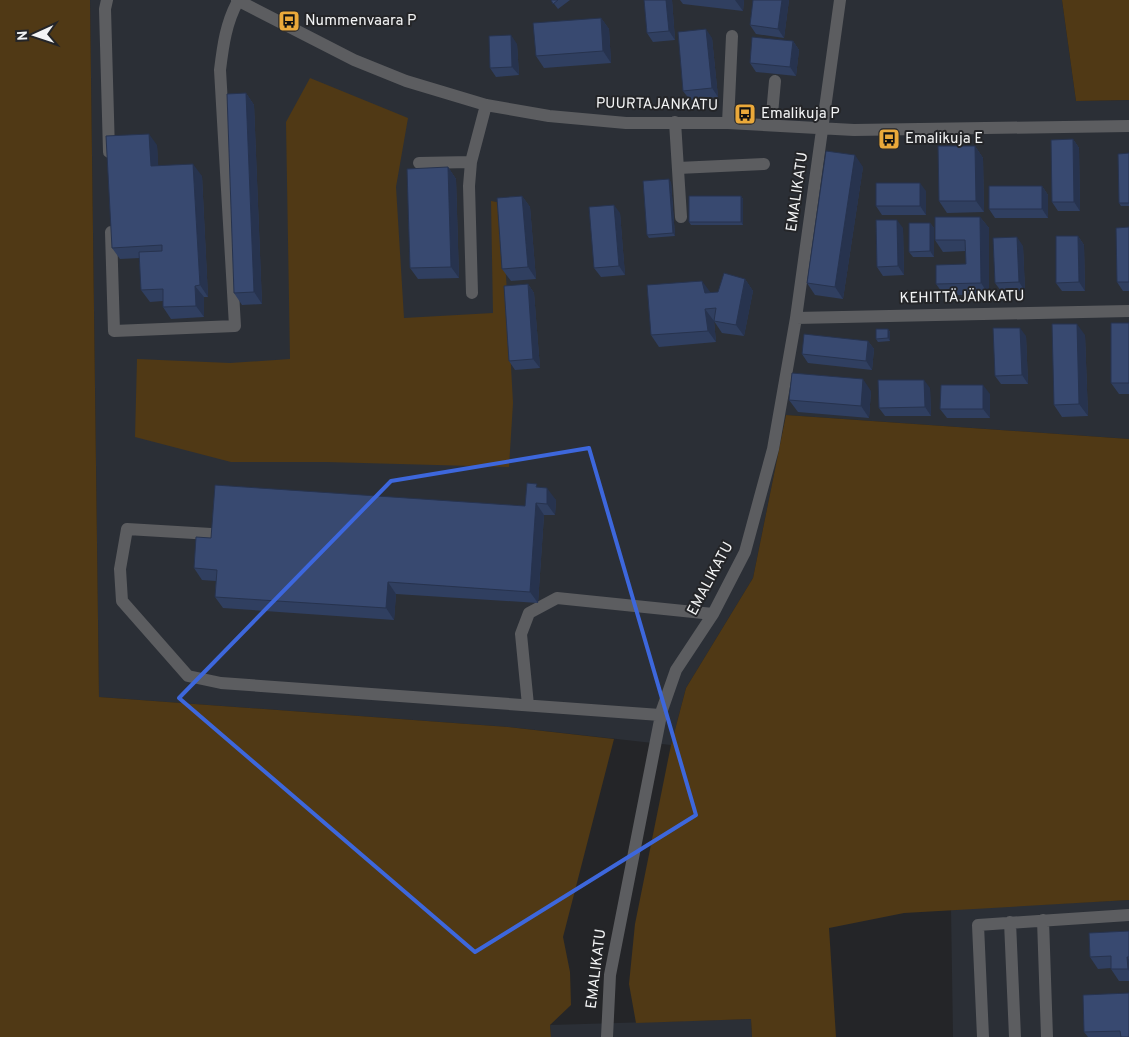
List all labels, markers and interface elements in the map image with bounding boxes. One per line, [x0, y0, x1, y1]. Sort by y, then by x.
bus stop icon: Nummenvaara P [277, 9, 301, 33]
north arrow [10, 10, 60, 60]
place label: Nummenvaara P [305, 12, 416, 31]
text: N [15, 30, 32, 41]
street label: PUURTAJANKATU [596, 94, 718, 116]
bus stop icon: Emalikuja P [733, 102, 757, 126]
place label: Emalikuja P [761, 105, 840, 124]
bus stop icon: Emalikuja E [877, 127, 901, 151]
place label: Emalikuja E [905, 130, 983, 149]
street label: EMALIKATU [783, 151, 813, 233]
street label: KEHITTÄJÄNKATU [899, 286, 1025, 309]
street label: EMALIKATU [684, 539, 738, 619]
street label: EMALIKATU [583, 928, 611, 1010]

